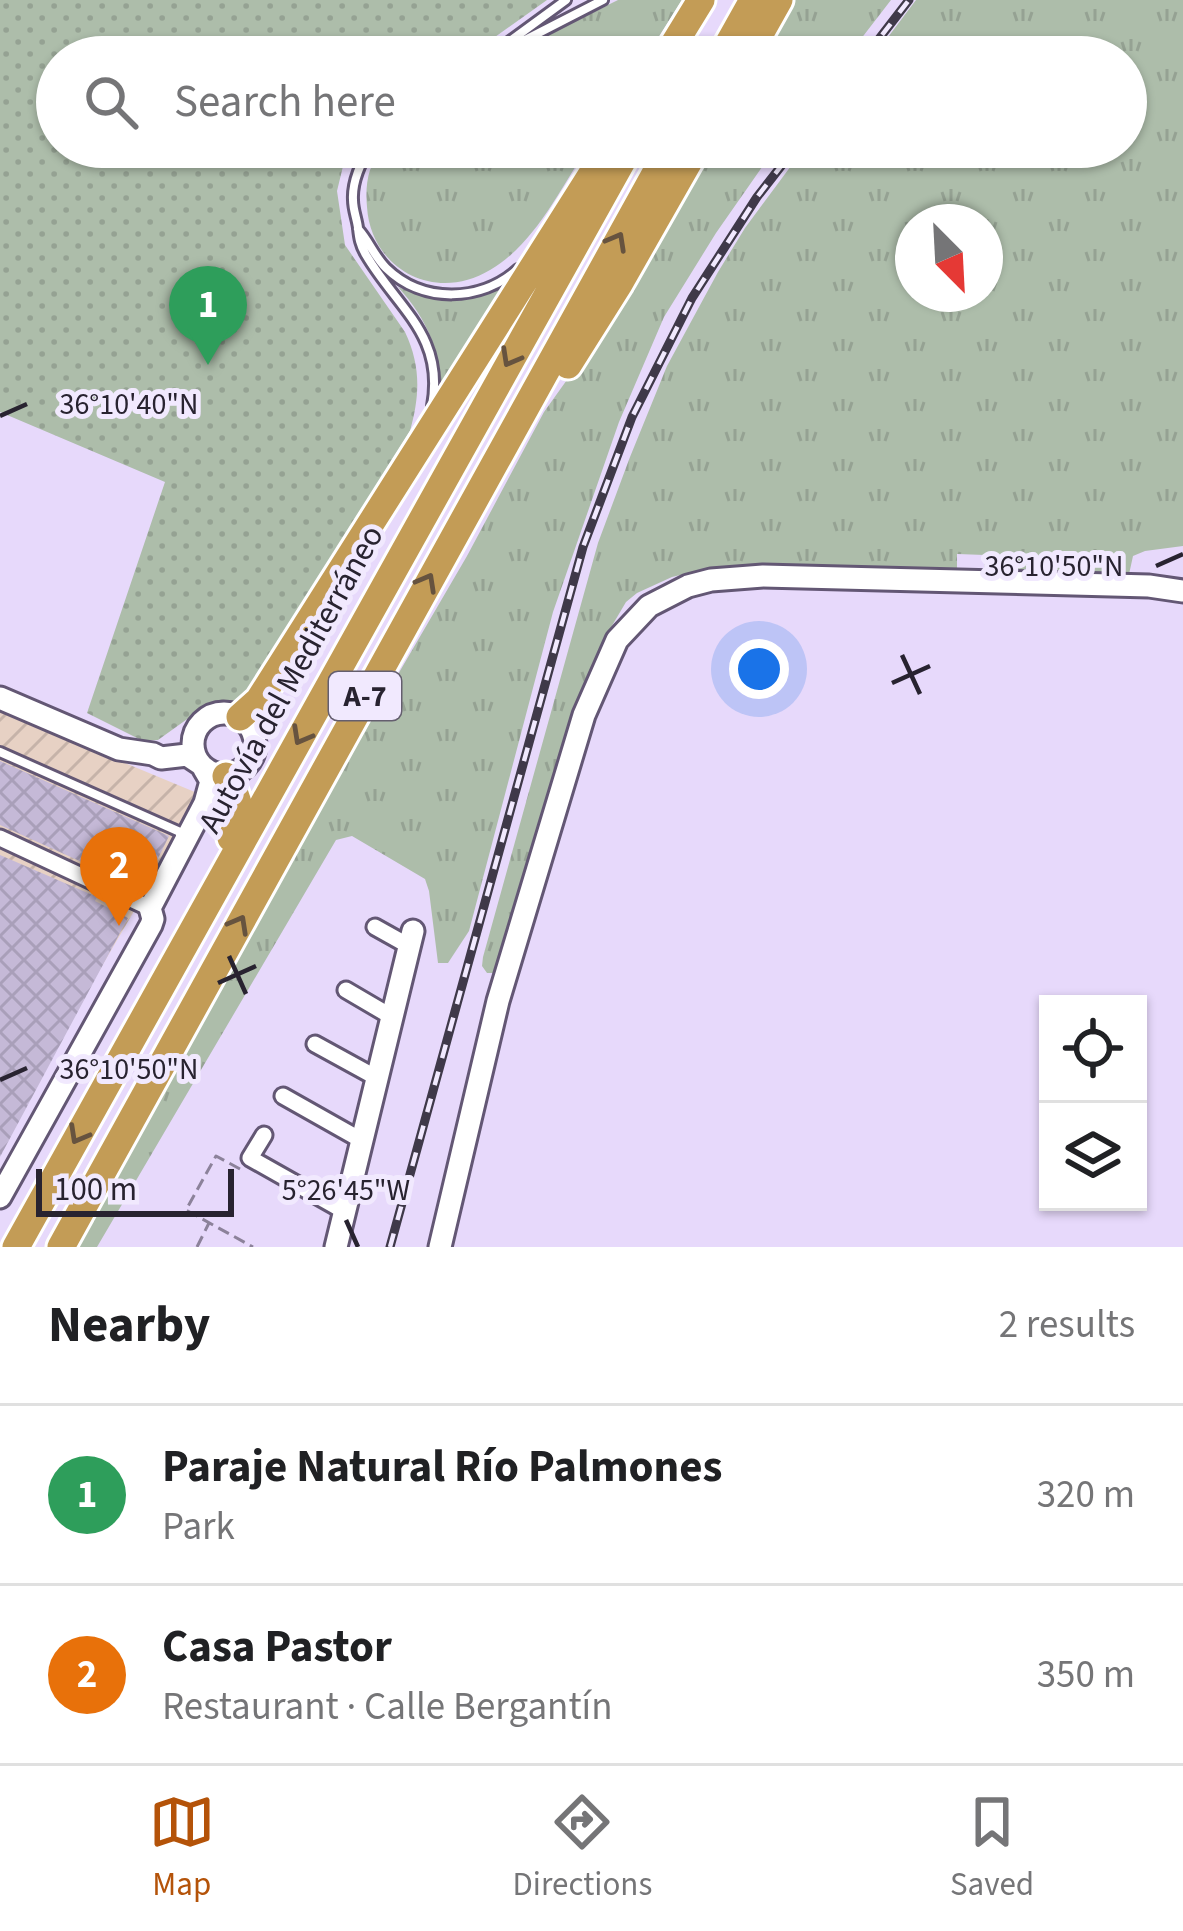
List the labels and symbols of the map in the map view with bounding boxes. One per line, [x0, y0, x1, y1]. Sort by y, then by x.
north arrow [895, 204, 1003, 312]
one-way arrow [603, 233, 626, 254]
pin: 1 [169, 266, 247, 365]
one-way arrow [502, 346, 525, 367]
text: 36°10'40"N [59, 383, 199, 426]
street label: Autovía del Mediterráneo [187, 517, 395, 841]
text: 36°10'50"N [984, 545, 1124, 588]
one-way arrow [413, 574, 436, 595]
your location [729, 639, 789, 699]
road number: A-7 [329, 672, 401, 720]
one-way arrow [292, 724, 315, 745]
pin: 2 [80, 827, 158, 926]
one-way arrow [225, 915, 248, 936]
text: 36°10'50"N [59, 1048, 199, 1091]
one-way arrow [70, 1123, 93, 1144]
scale bar [36, 1163, 234, 1216]
text: 5°26'45"W [282, 1169, 410, 1212]

